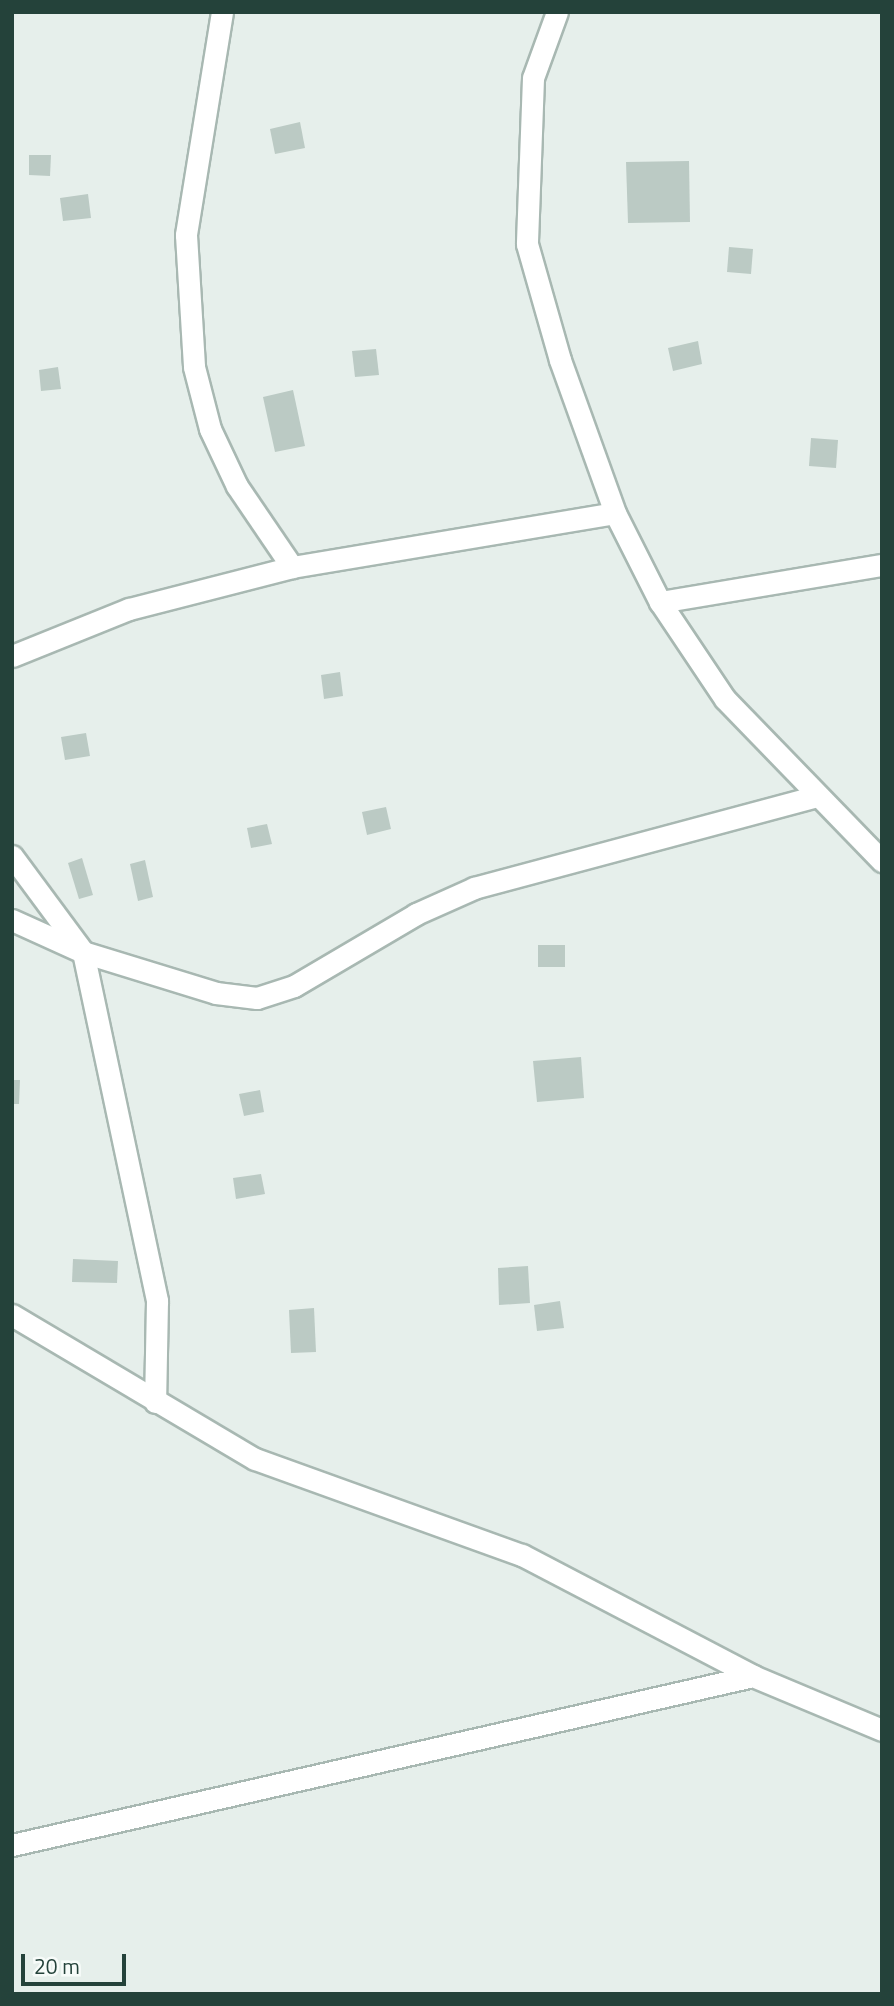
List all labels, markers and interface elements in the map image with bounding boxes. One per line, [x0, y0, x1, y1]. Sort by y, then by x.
scale bar [24, 1940, 130, 1984]
text: 20 m [34, 1950, 80, 1982]

